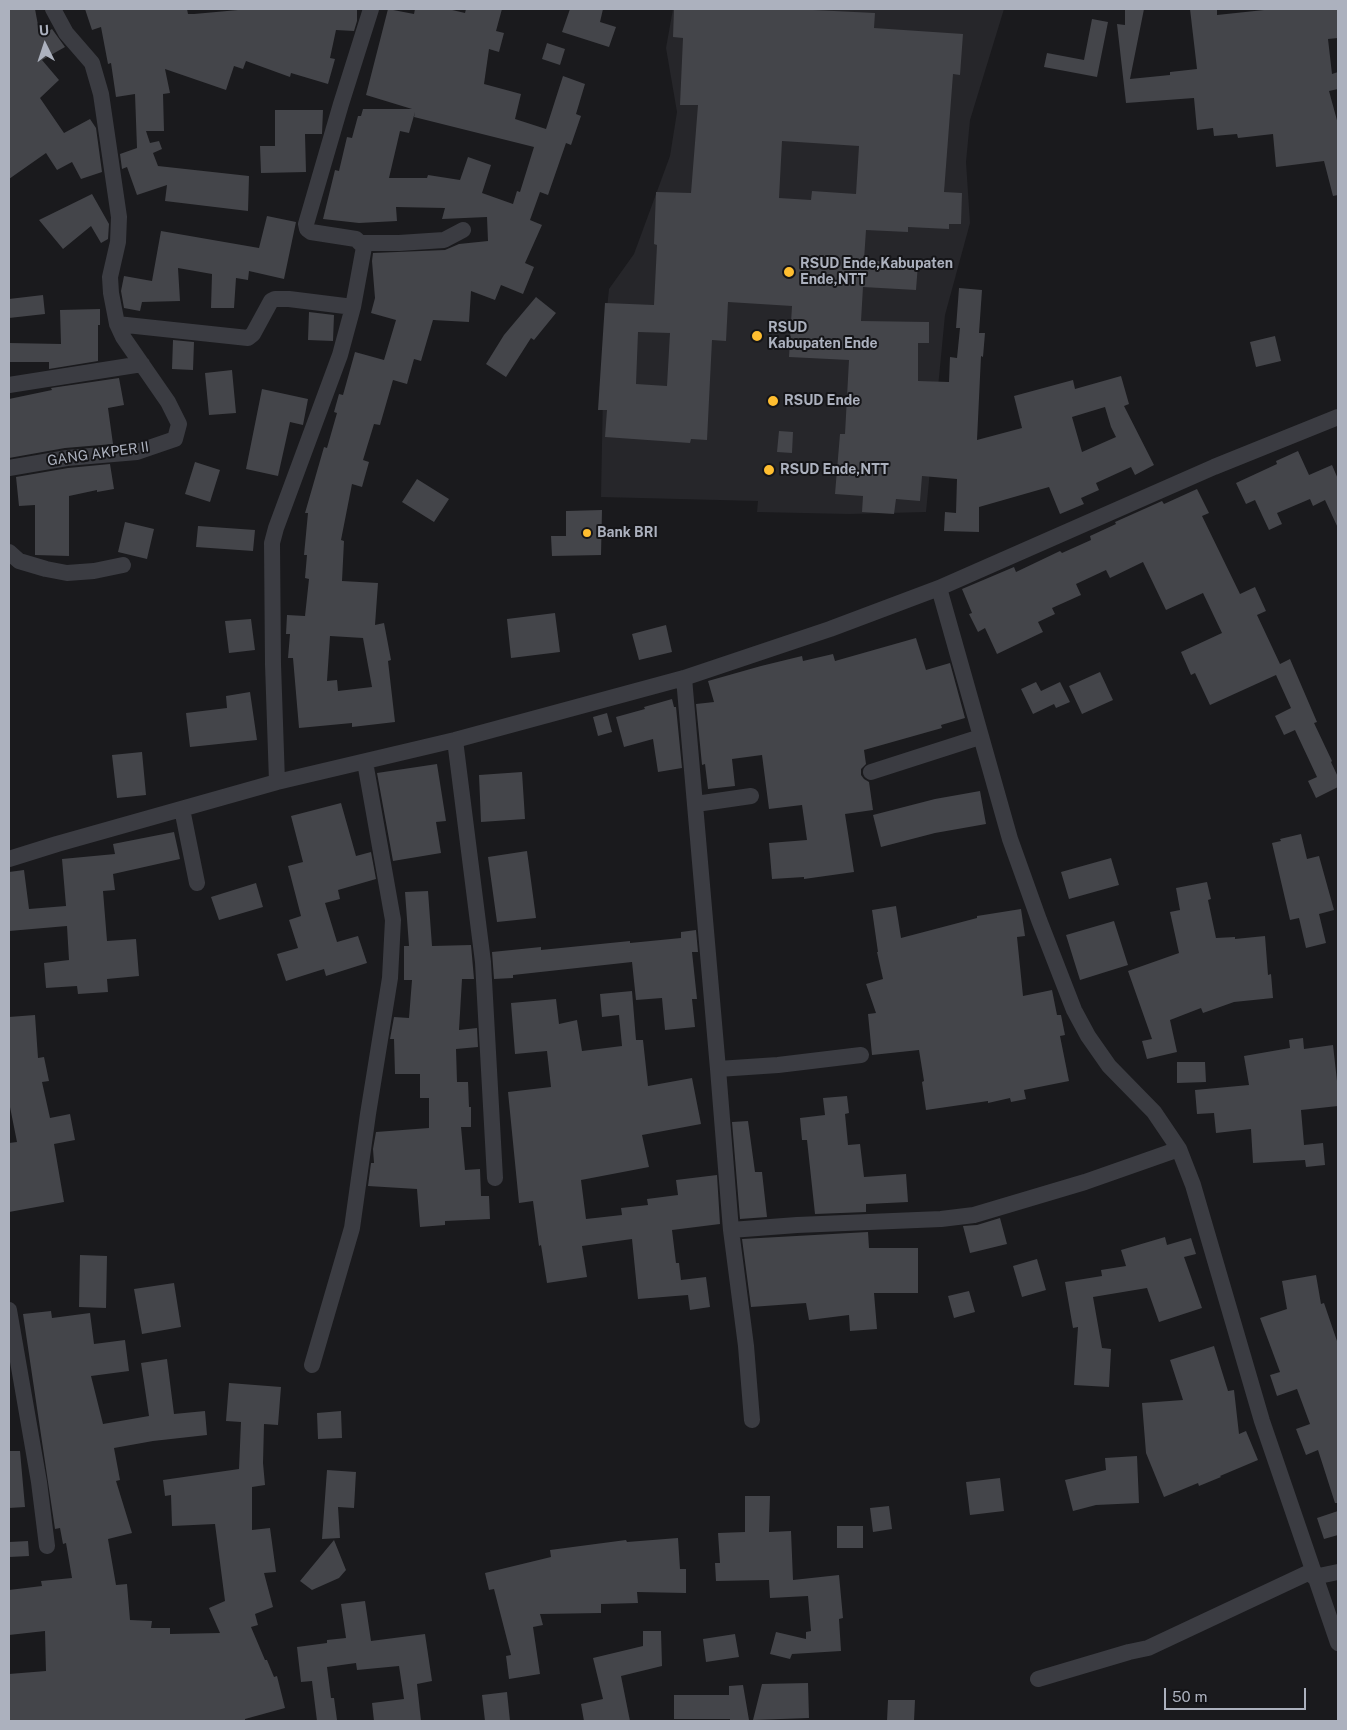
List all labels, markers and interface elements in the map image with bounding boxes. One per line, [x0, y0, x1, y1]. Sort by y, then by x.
north arrow [20, 20, 70, 70]
text: U [38, 22, 50, 38]
place label: RSUD Ende,Kabupaten Ende,NTT [800, 256, 953, 288]
marker: RSUD Ende,Kabupaten Ende,NTT [782, 265, 796, 279]
place label: RSUD Kabupaten Ende [768, 320, 878, 352]
marker: RSUD Kabupaten Ende [750, 329, 764, 343]
place label: RSUD Ende [784, 393, 860, 409]
marker: RSUD Ende [766, 394, 780, 408]
street label: GANG AKPER II [46, 439, 150, 469]
place label: RSUD Ende,NTT [780, 462, 889, 478]
marker: RSUD Ende,NTT [762, 463, 776, 477]
place label: Bank BRI [597, 525, 658, 541]
marker: Bank BRI [581, 527, 593, 539]
scale bar [1167, 1678, 1310, 1710]
text: 50 m [1172, 1688, 1207, 1705]

